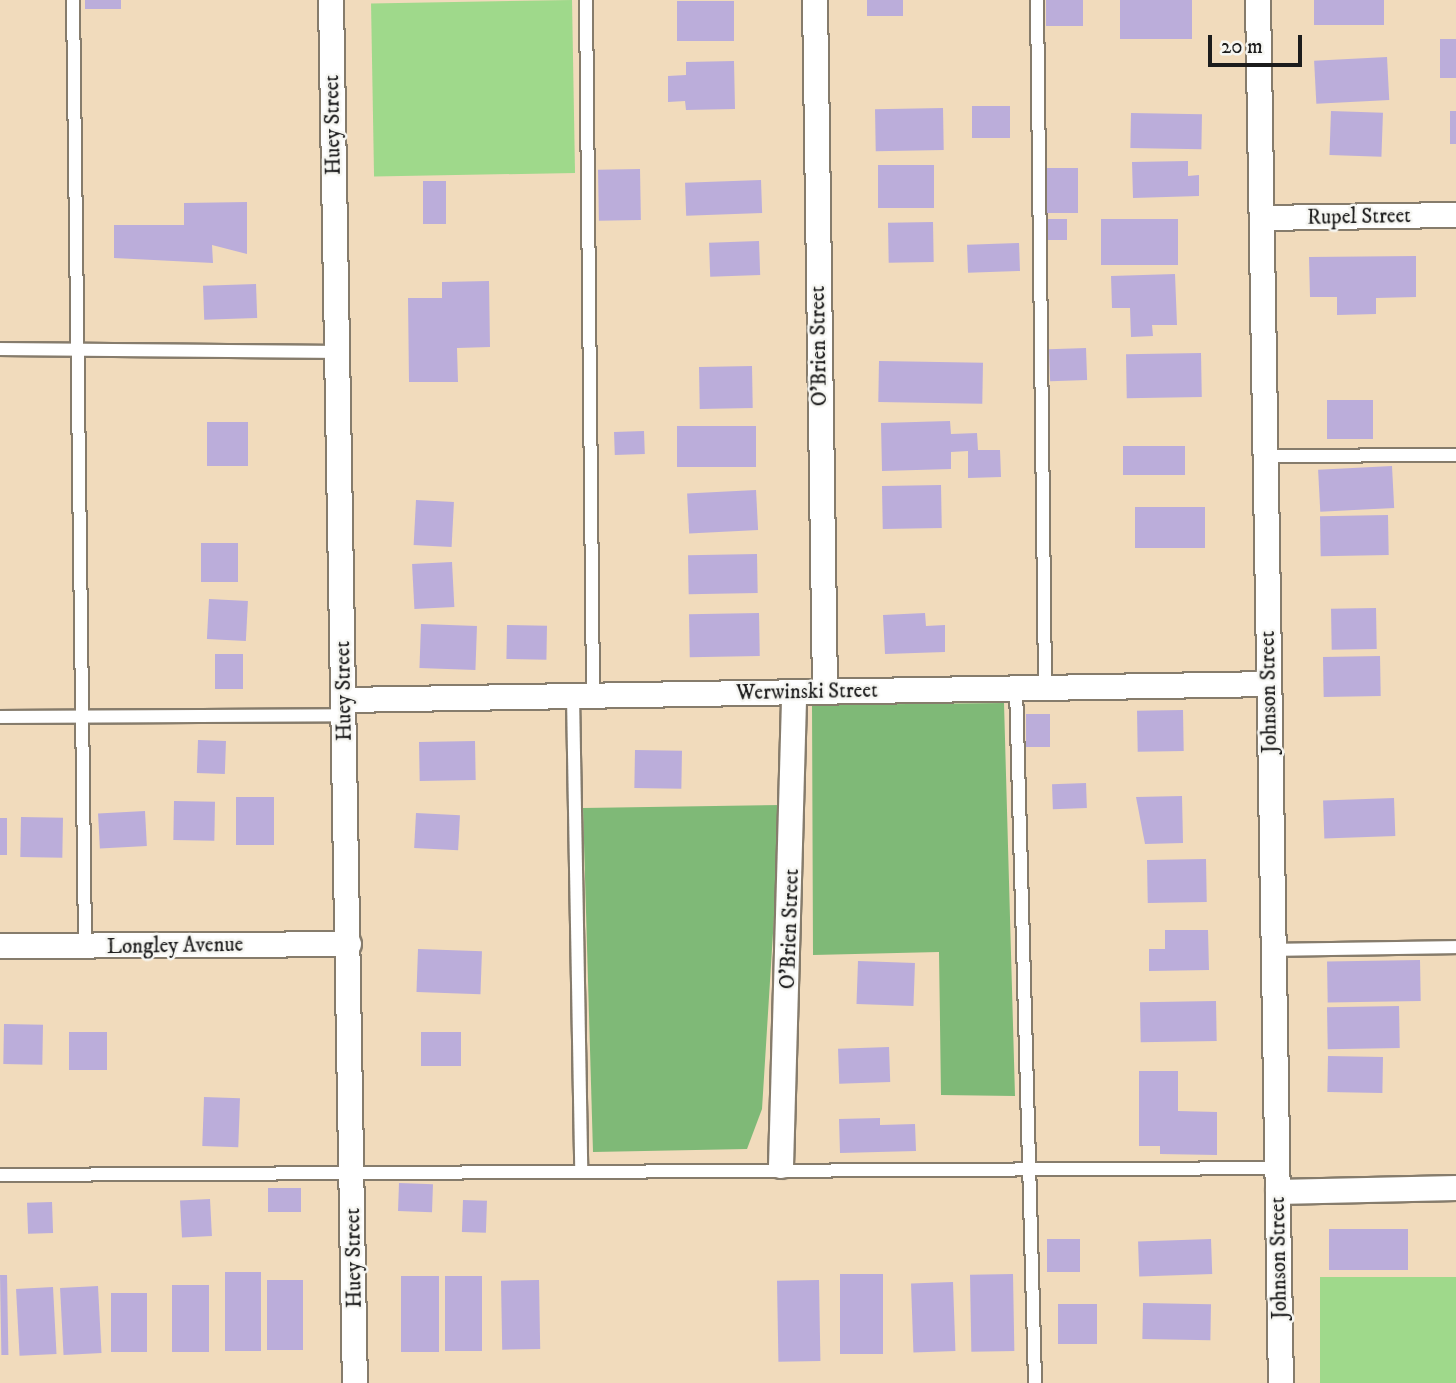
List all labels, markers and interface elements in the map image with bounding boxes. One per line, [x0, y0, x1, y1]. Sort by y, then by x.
scale bar [1211, 21, 1306, 65]
text: 20 m [1221, 34, 1263, 60]
street label: Huey Street [320, 75, 346, 175]
street label: Rupel Street [1307, 203, 1411, 231]
street label: O'Brien Street [805, 286, 833, 406]
street label: Johnson Street [1255, 631, 1283, 753]
street label: Huey Street [331, 641, 357, 741]
street label: Werwinski Street [736, 678, 878, 706]
street label: O'Brien Street [775, 868, 805, 990]
street label: Longley Avenue [107, 932, 243, 960]
street label: Johnson Street [1265, 1197, 1293, 1319]
street label: Huey Street [341, 1208, 367, 1308]

